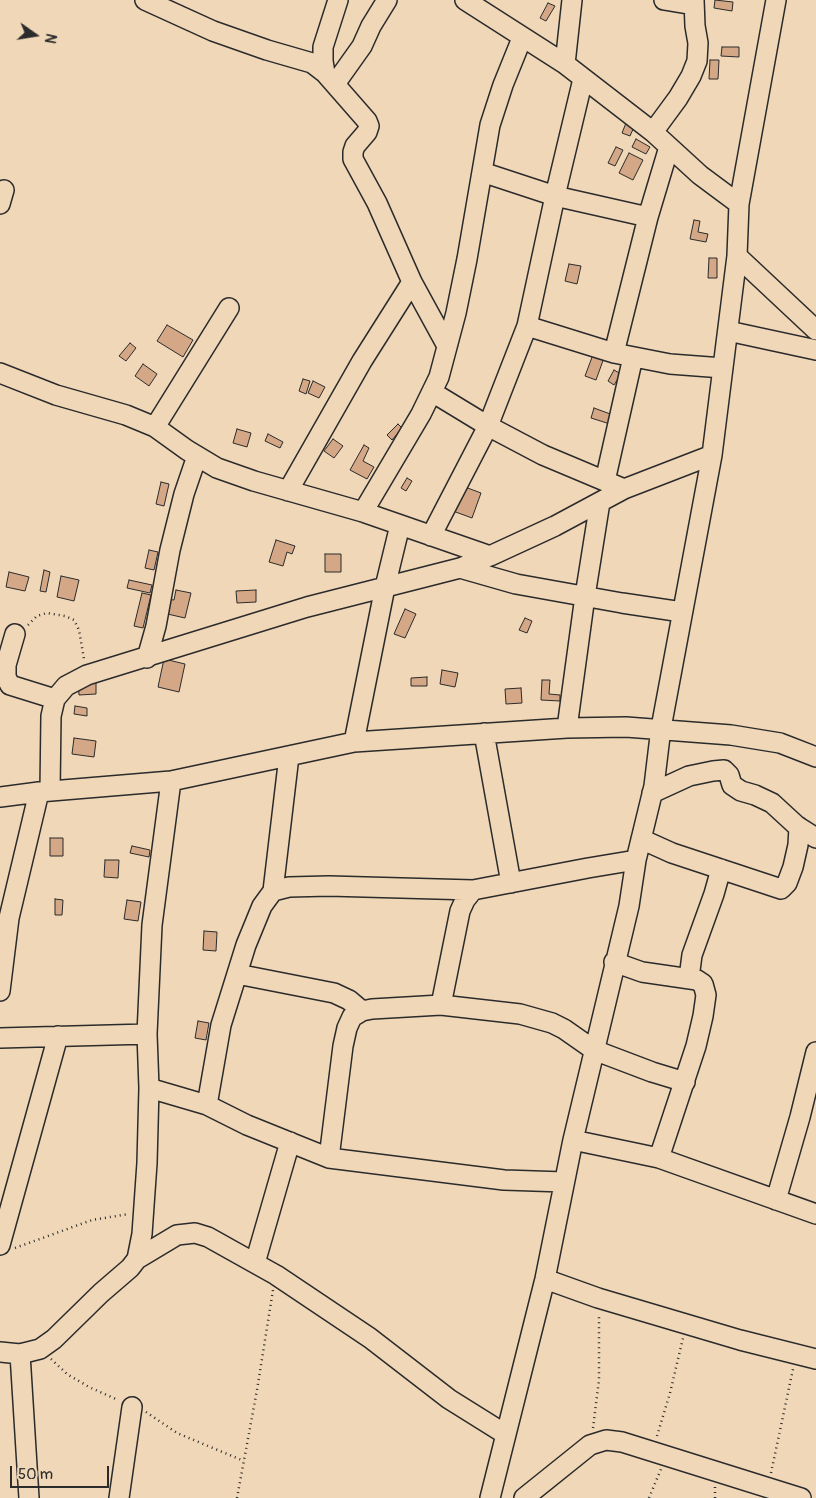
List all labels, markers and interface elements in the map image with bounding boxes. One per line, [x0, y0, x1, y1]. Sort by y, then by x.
north arrow [10, 10, 60, 60]
text: N [41, 32, 59, 45]
scale bar [12, 1456, 111, 1488]
text: 50 m [18, 1465, 53, 1484]

